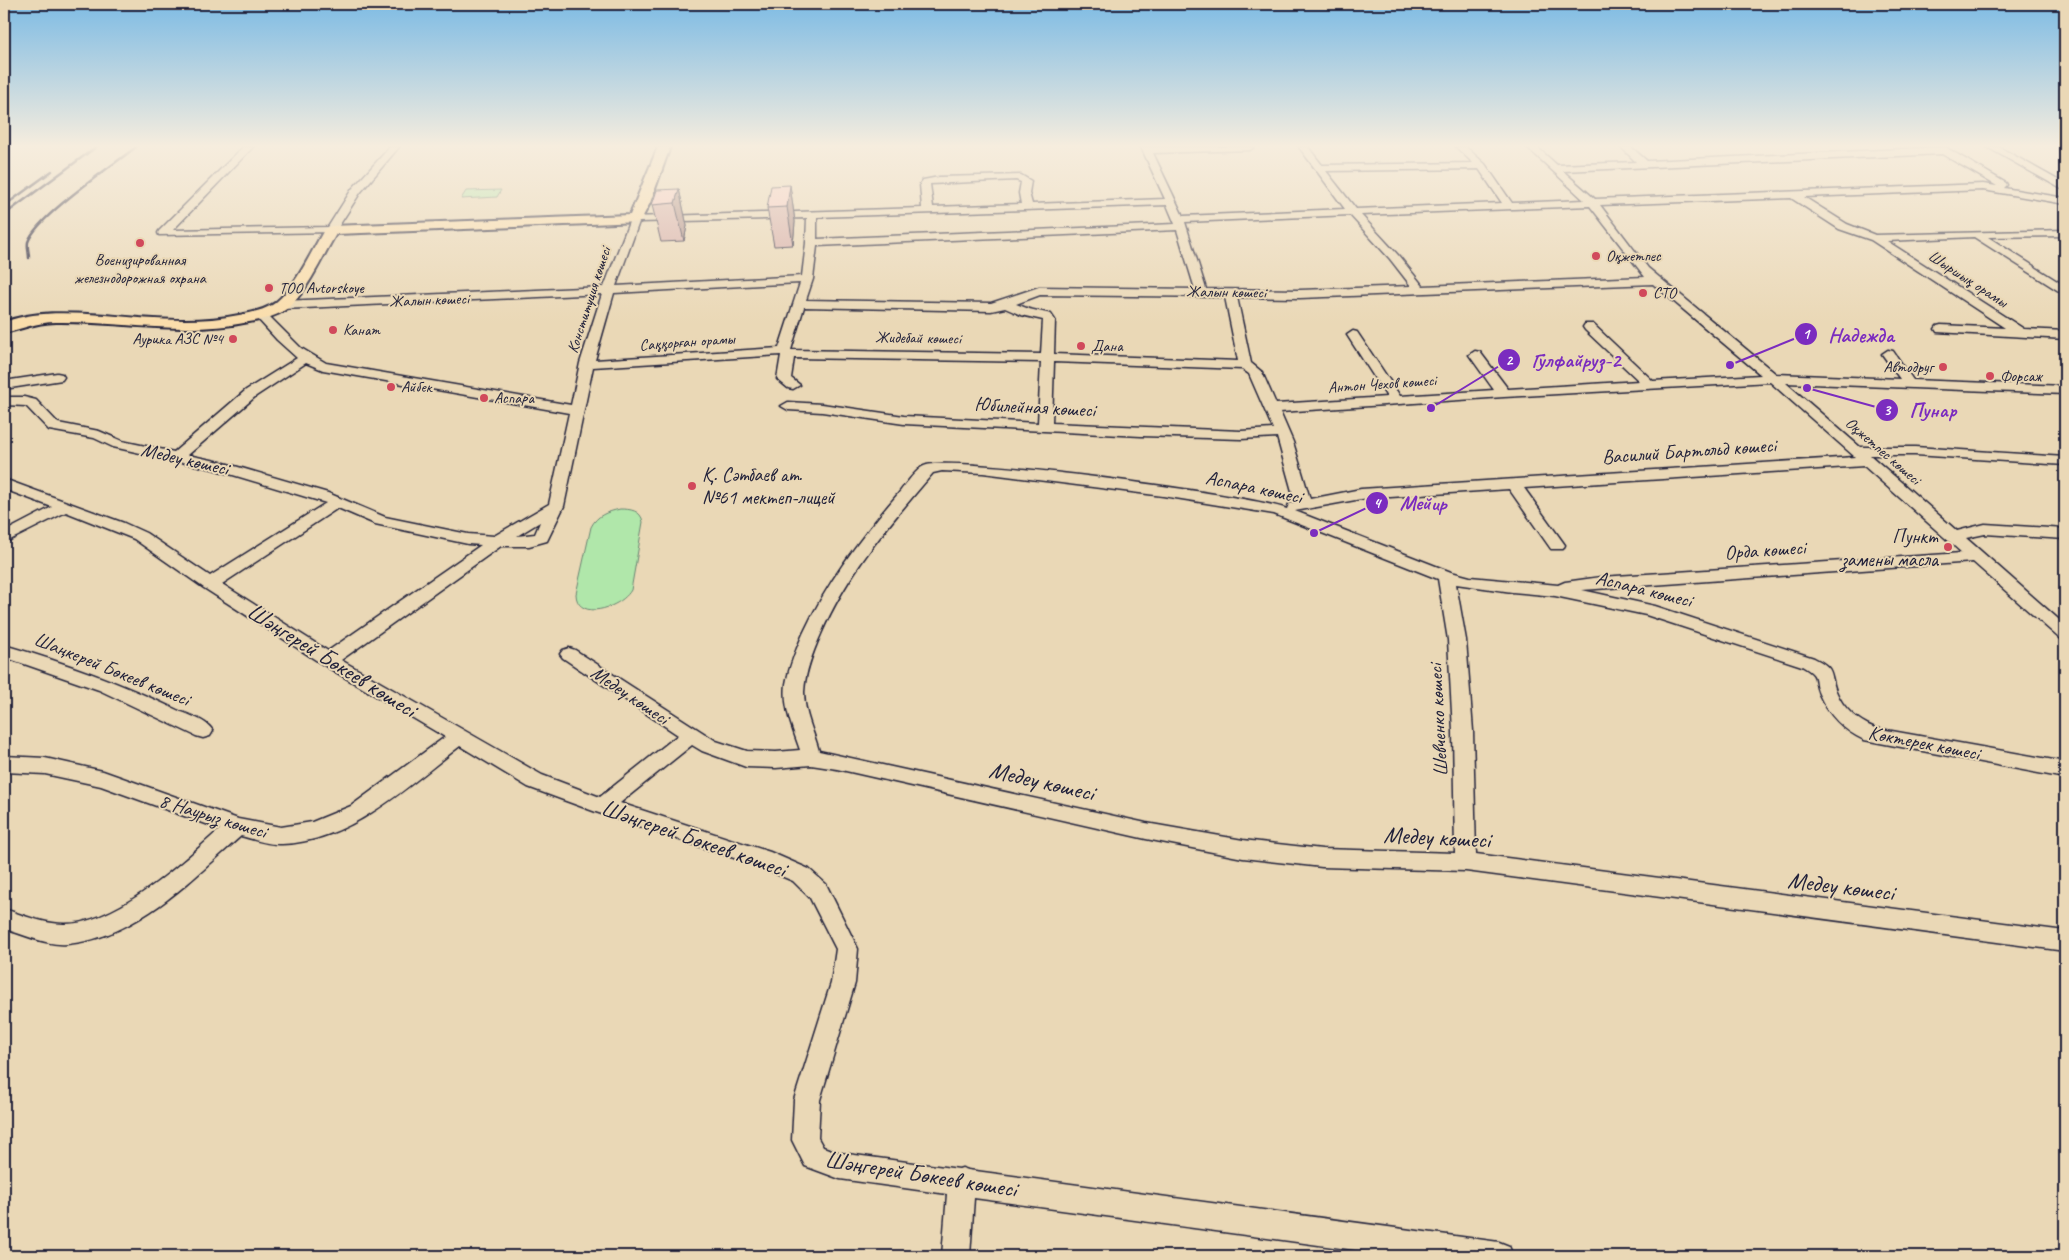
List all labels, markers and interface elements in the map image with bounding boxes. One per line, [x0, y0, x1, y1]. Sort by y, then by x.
marker: Военизированная железнодорожная охрана [134, 237, 146, 249]
street label: Конституция көшесі [562, 243, 616, 356]
place label: Оқжетпес [1606, 246, 1662, 266]
street label: Шыршық орамы [1925, 246, 2013, 313]
place label: Военизированная железнодорожная охрана [74, 250, 207, 288]
marker: Оқжетпес [1590, 250, 1602, 262]
place label: ТОО Avtorskoye [279, 278, 365, 298]
street label: Жалын көшесі [1186, 281, 1268, 303]
marker: ТОО Avtorskoye [263, 282, 275, 294]
place label: СТО [1653, 283, 1678, 303]
marker: СТО [1637, 287, 1649, 299]
street label: Жалын көшесі [389, 289, 471, 311]
callout: Надежда [1794, 316, 1904, 352]
place label: Канат [343, 320, 381, 340]
text: Надежда [1828, 322, 1896, 348]
marker: Канат [327, 324, 339, 336]
text: 1 [1803, 325, 1812, 344]
street label: Жидебай көшесі [875, 327, 963, 349]
place label: Аурика АЗС №4 [132, 329, 225, 349]
street label: Саққорған орамы [639, 329, 737, 355]
marker: Аурика АЗС №4 [227, 333, 239, 345]
place label: Дана [1091, 336, 1124, 356]
marker: Дана [1075, 340, 1087, 352]
callout: Гулфайруз-2 [1496, 342, 1630, 378]
text: Гулфайруз-2 [1532, 347, 1623, 374]
text: 2 [1506, 351, 1514, 370]
place label: Автодруг [1883, 357, 1936, 377]
marker: Автодруг [1937, 361, 1949, 373]
place label: Форсаж [2000, 366, 2044, 386]
street label: Антон Чехов көшесі [1327, 370, 1439, 398]
marker: Форсаж [1984, 370, 1996, 382]
place label: Айбек [401, 377, 433, 397]
marker: Айбек [385, 381, 397, 393]
place label: Аспара [494, 388, 535, 408]
street label: Юбилейная көшесі [974, 391, 1098, 423]
marker: Аспара [478, 392, 490, 404]
callout: Пунар [1875, 392, 1967, 428]
text: Пунар [1909, 397, 1958, 423]
text: 3 [1884, 401, 1892, 420]
street label: Оқжетпес көшесі [1841, 413, 1926, 490]
street label: Василий Бартольд көшесі [1601, 432, 1779, 470]
street label: Медеу көшесі [139, 437, 233, 482]
place label: Қ. Сәтбаев ат. №61 мектеп-лицей [702, 462, 836, 510]
street label: Аспара көшесі [1203, 465, 1307, 510]
marker: Қ. Сәтбаев ат. №61 мектеп-лицей [686, 480, 698, 492]
callout: Мейир [1364, 485, 1456, 521]
text: Мейир [1400, 490, 1448, 516]
text: 4 [1374, 494, 1383, 513]
place label: Пункт замены масла [1838, 524, 1940, 573]
street label: Орда көшесі [1724, 535, 1809, 565]
marker: Пункт замены масла [1942, 541, 1954, 553]
street label: Аспара көшесі [1593, 565, 1697, 614]
street label: Шәңгерей Бөкеев көшесі [242, 596, 424, 725]
street label: Шаңкерей Бөкеев көшесі [31, 626, 196, 712]
street label: Медеу көшесі [586, 660, 676, 732]
street label: Шевченко көшесі [1422, 661, 1453, 777]
street label: Көктерек көшесі [1866, 720, 1984, 766]
street label: Медеу көшесі [987, 754, 1100, 808]
street label: 8 Наурыз көшесі [156, 788, 272, 846]
street label: Шәңгерей Бөкеев көшесі [597, 792, 793, 885]
street label: Медеу көшесі [1383, 819, 1494, 855]
street label: Медеу көшесі [1786, 865, 1898, 908]
street label: Шәңгерей Бөкеев көшесі [823, 1144, 1022, 1204]

